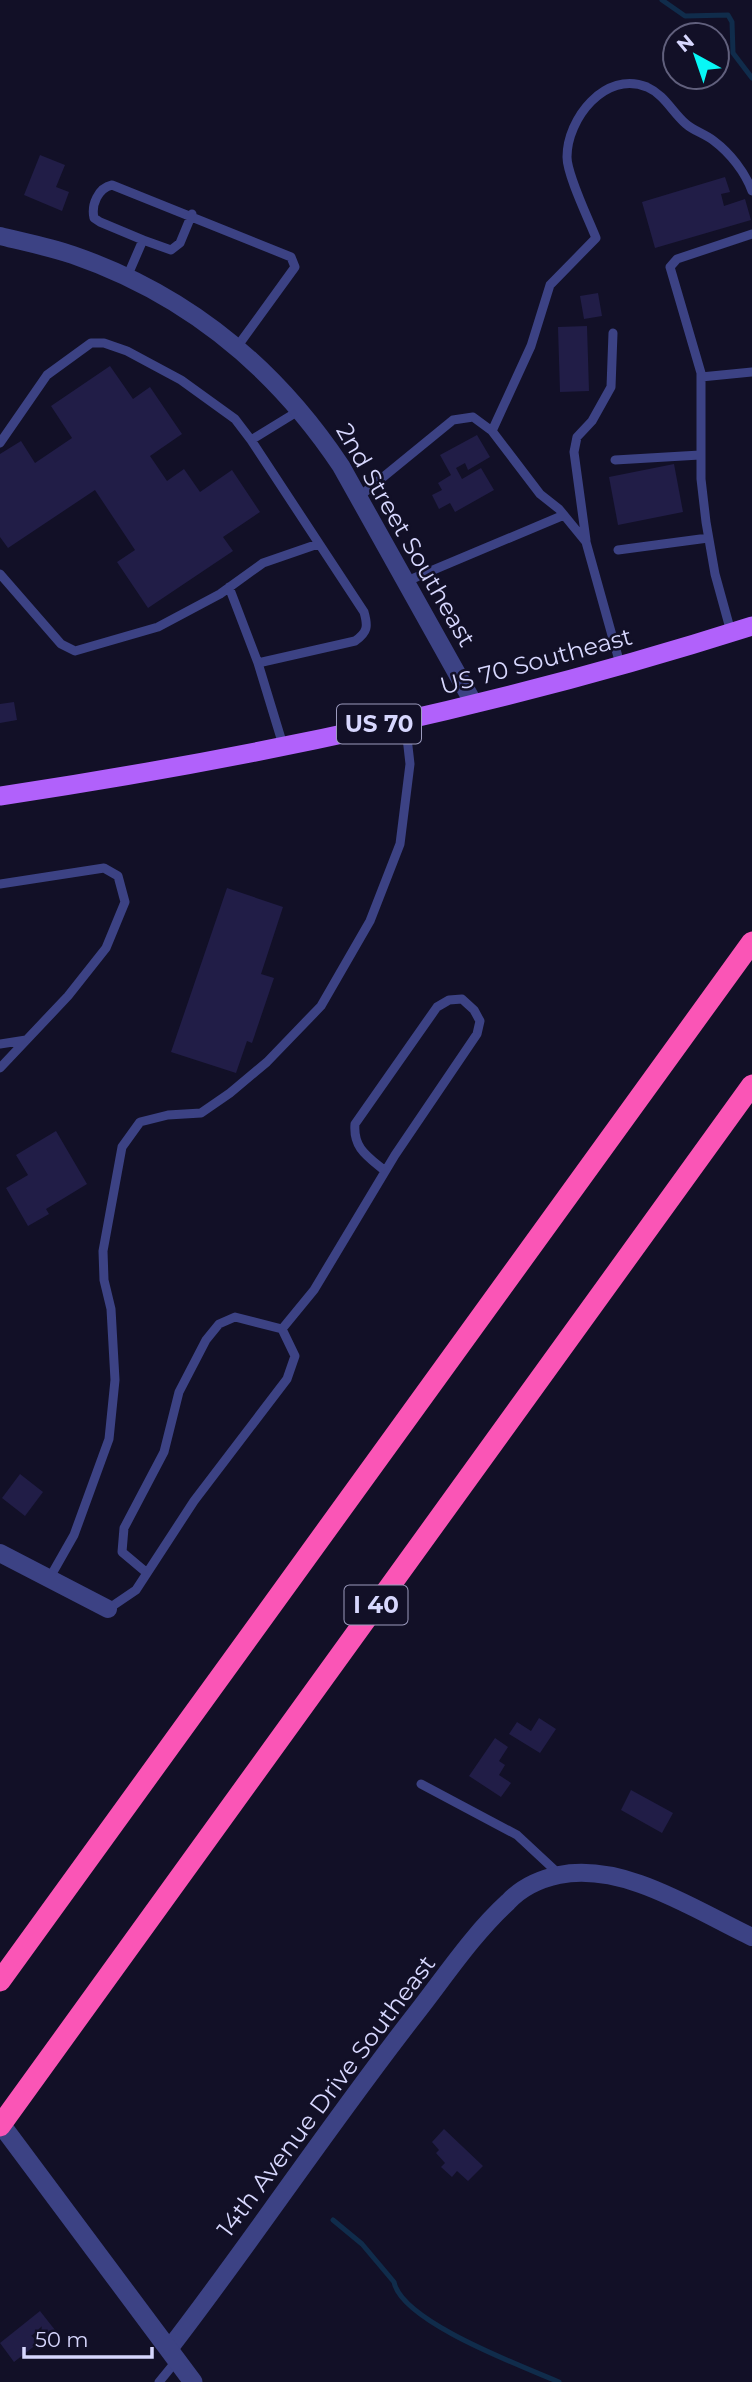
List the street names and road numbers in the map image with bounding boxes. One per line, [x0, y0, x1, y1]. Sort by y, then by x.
street label: 2nd Street Southeast [330, 418, 482, 652]
street label: US 70 Southeast [437, 621, 635, 701]
road number: US 70 [337, 704, 421, 744]
road number: I 40 [344, 1586, 408, 1624]
street label: 14th Avenue Drive Southeast [211, 1950, 441, 2242]

